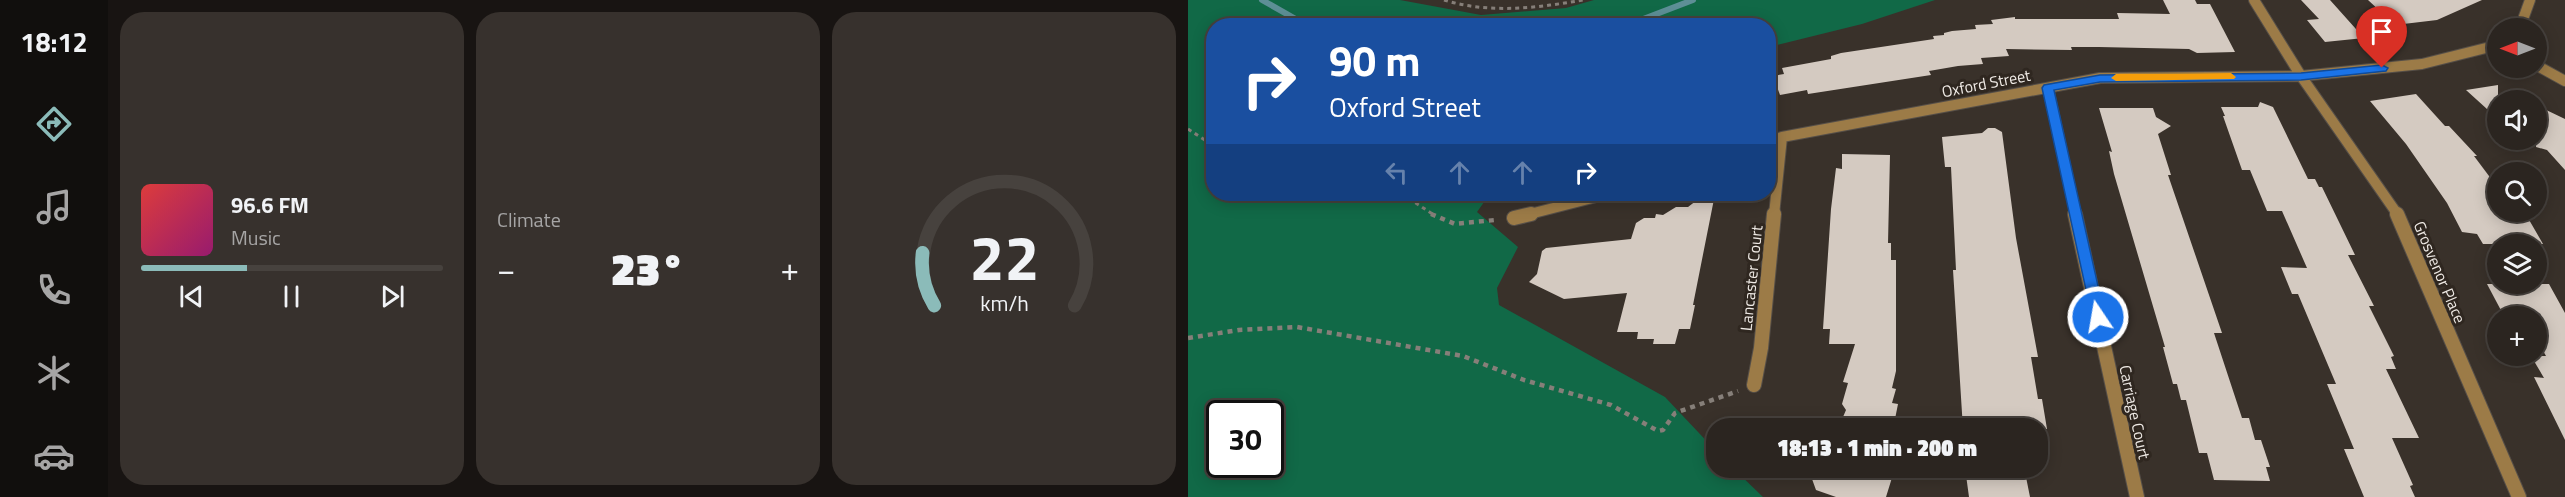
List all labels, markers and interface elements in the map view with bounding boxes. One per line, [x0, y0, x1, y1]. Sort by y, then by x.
pin [2356, 6, 2407, 68]
icon: arrive [2365, 15, 2398, 48]
north arrow [2487, 18, 2547, 78]
map controls [2487, 18, 2547, 366]
text: 18:12 [20, 21, 88, 62]
text: 90 m [1329, 28, 1421, 92]
icon: right [1230, 42, 1308, 120]
street label: Oxford Street [1940, 63, 2033, 103]
text: Oxford Street [1329, 86, 1481, 127]
button: sound [2487, 90, 2547, 150]
icon: directions [33, 103, 75, 145]
icon: left [1380, 156, 1413, 189]
icon: ahead [1443, 156, 1476, 189]
icon: ahead [1506, 156, 1539, 189]
icon: right [1569, 156, 1602, 189]
button: search [2487, 162, 2547, 222]
icon: music [33, 186, 75, 228]
text: 96.6 FM [231, 188, 309, 222]
text: Climate [497, 204, 561, 235]
text: 22 [969, 209, 1039, 304]
street label: Grosvenor Place [2408, 217, 2472, 327]
text: Music [231, 222, 281, 253]
street label: Lancaster Court [1734, 224, 1769, 332]
text: 23° [611, 234, 685, 302]
button: layers [2487, 234, 2547, 294]
text: − [497, 244, 515, 294]
text: + [781, 244, 799, 294]
icon: phone [33, 269, 75, 311]
icon: previous [175, 280, 208, 313]
icon: pause [275, 280, 308, 313]
icon: next [376, 280, 409, 313]
position arrow [2066, 285, 2130, 349]
text: km/h [980, 287, 1028, 319]
button: + [2487, 306, 2547, 366]
icon: climate [33, 352, 75, 394]
street label: Carriage Court [2113, 363, 2157, 462]
speed limit sign: 30 [1206, 400, 1284, 478]
text: 18:13 · 1 min · 200 m [1777, 431, 1977, 465]
icon: car [33, 435, 75, 477]

